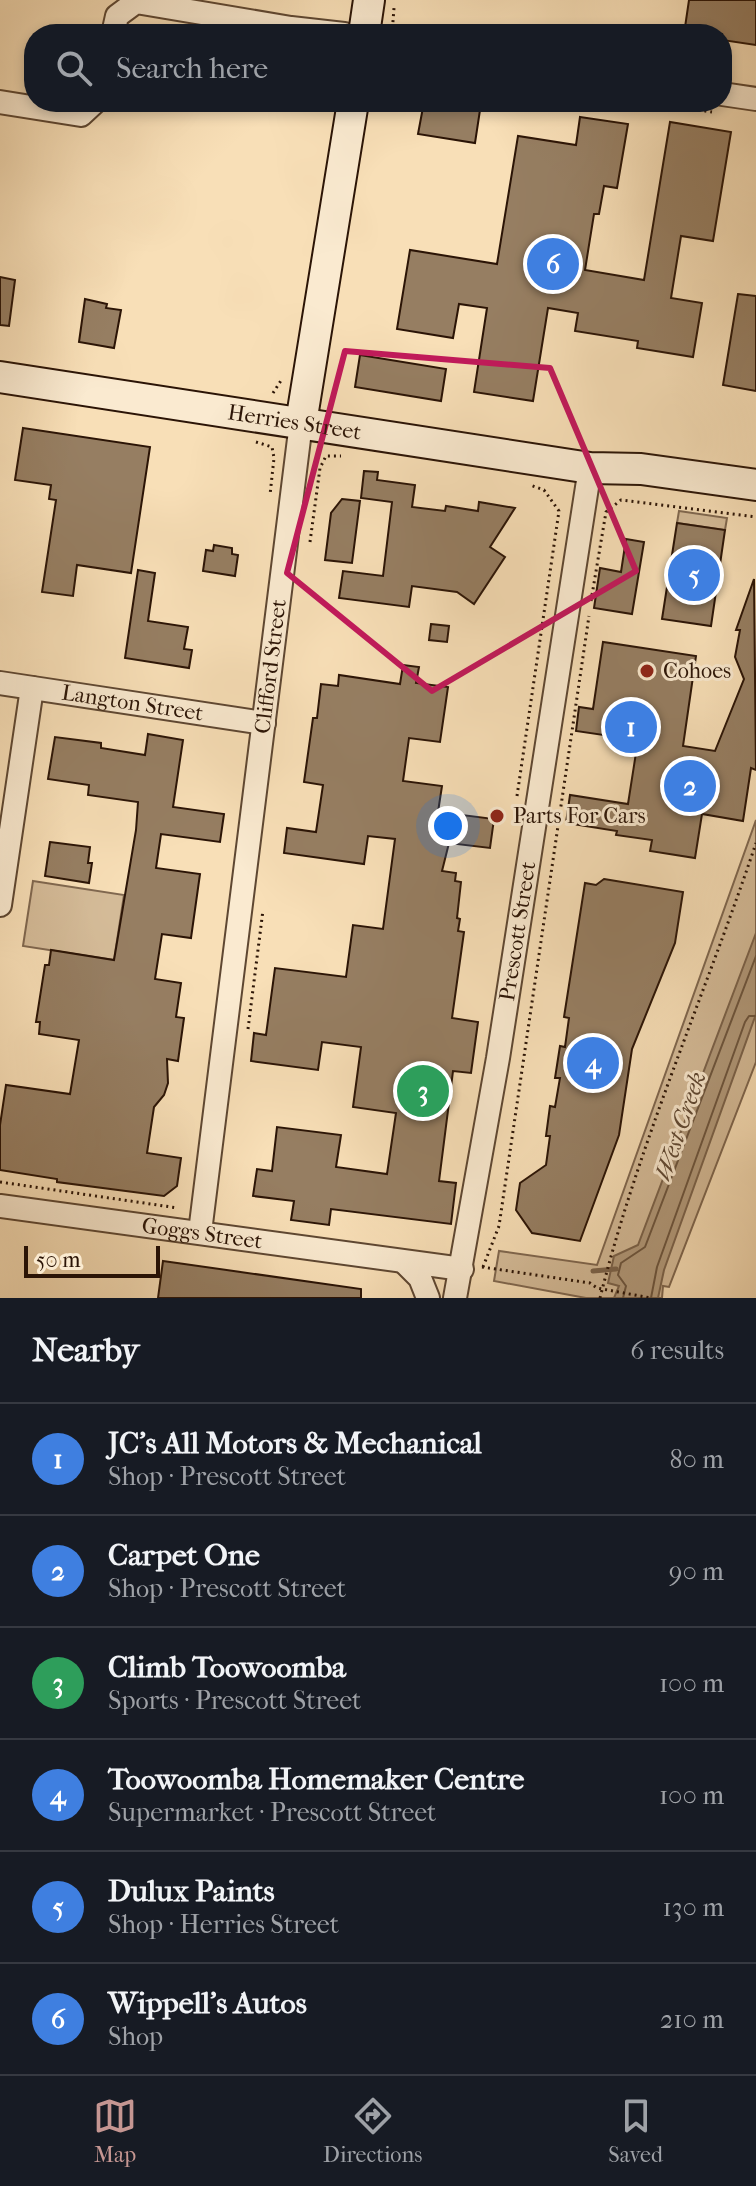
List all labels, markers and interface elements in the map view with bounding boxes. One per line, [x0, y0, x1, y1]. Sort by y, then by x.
search box [24, 24, 732, 112]
icon: search [52, 46, 96, 90]
text: Search here [116, 51, 268, 86]
pin: 6 [527, 234, 579, 294]
street label: Herries Street [226, 399, 363, 446]
pin: 5 [668, 545, 720, 605]
street label: Clifford Street [249, 598, 292, 735]
place label: Cohoes [663, 658, 731, 684]
marker: Cohoes [638, 662, 656, 680]
street label: Langton Street [60, 680, 205, 727]
pin: 1 [605, 697, 657, 757]
pin: 2 [664, 756, 716, 816]
place label: Parts For Cars [513, 803, 646, 829]
your location [428, 806, 468, 846]
marker: Parts For Cars [488, 807, 506, 825]
street label: Prescott Street [494, 860, 541, 1003]
pin: 4 [567, 1033, 619, 1093]
pin: 3 [397, 1061, 449, 1121]
water label: West Creek [648, 1068, 712, 1184]
street label: Goggs Street [140, 1212, 264, 1255]
scale bar [24, 1242, 160, 1278]
text: 50 m [36, 1247, 81, 1273]
text: Nearby [32, 1330, 139, 1370]
text: 6 results [630, 1335, 724, 1366]
text: JC's All Motors & Mechanical [108, 1426, 482, 1461]
text: 1 [53, 1444, 63, 1475]
text: 80 m [669, 1444, 724, 1475]
text: Shop · Prescott Street [108, 1461, 346, 1492]
text: Carpet One [108, 1538, 260, 1573]
text: 2 [51, 1556, 65, 1587]
text: 90 m [669, 1556, 724, 1587]
text: Shop · Prescott Street [108, 1573, 346, 1604]
text: Climb Toowoomba [108, 1650, 346, 1685]
text: 3 [53, 1668, 63, 1699]
text: 100 m [659, 1668, 724, 1699]
text: Sports · Prescott Street [108, 1685, 361, 1716]
text: Toowoomba Homemaker Centre [108, 1762, 524, 1797]
text: 4 [50, 1780, 66, 1811]
text: 100 m [659, 1780, 724, 1811]
text: Supermarket · Prescott Street [108, 1797, 436, 1828]
text: Dulux Paints [108, 1874, 275, 1909]
text: 5 [52, 1892, 64, 1923]
text: 130 m [663, 1892, 724, 1923]
text: Shop · Herries Street [108, 1909, 339, 1940]
text: Wippell's Autos [108, 1986, 307, 2021]
text: 6 [51, 2004, 65, 2035]
text: 210 m [660, 2004, 724, 2035]
text: Shop [108, 2021, 163, 2052]
tab: Map [93, 2094, 137, 2168]
tab: Directions [323, 2094, 422, 2168]
tab: Saved [608, 2094, 663, 2168]

